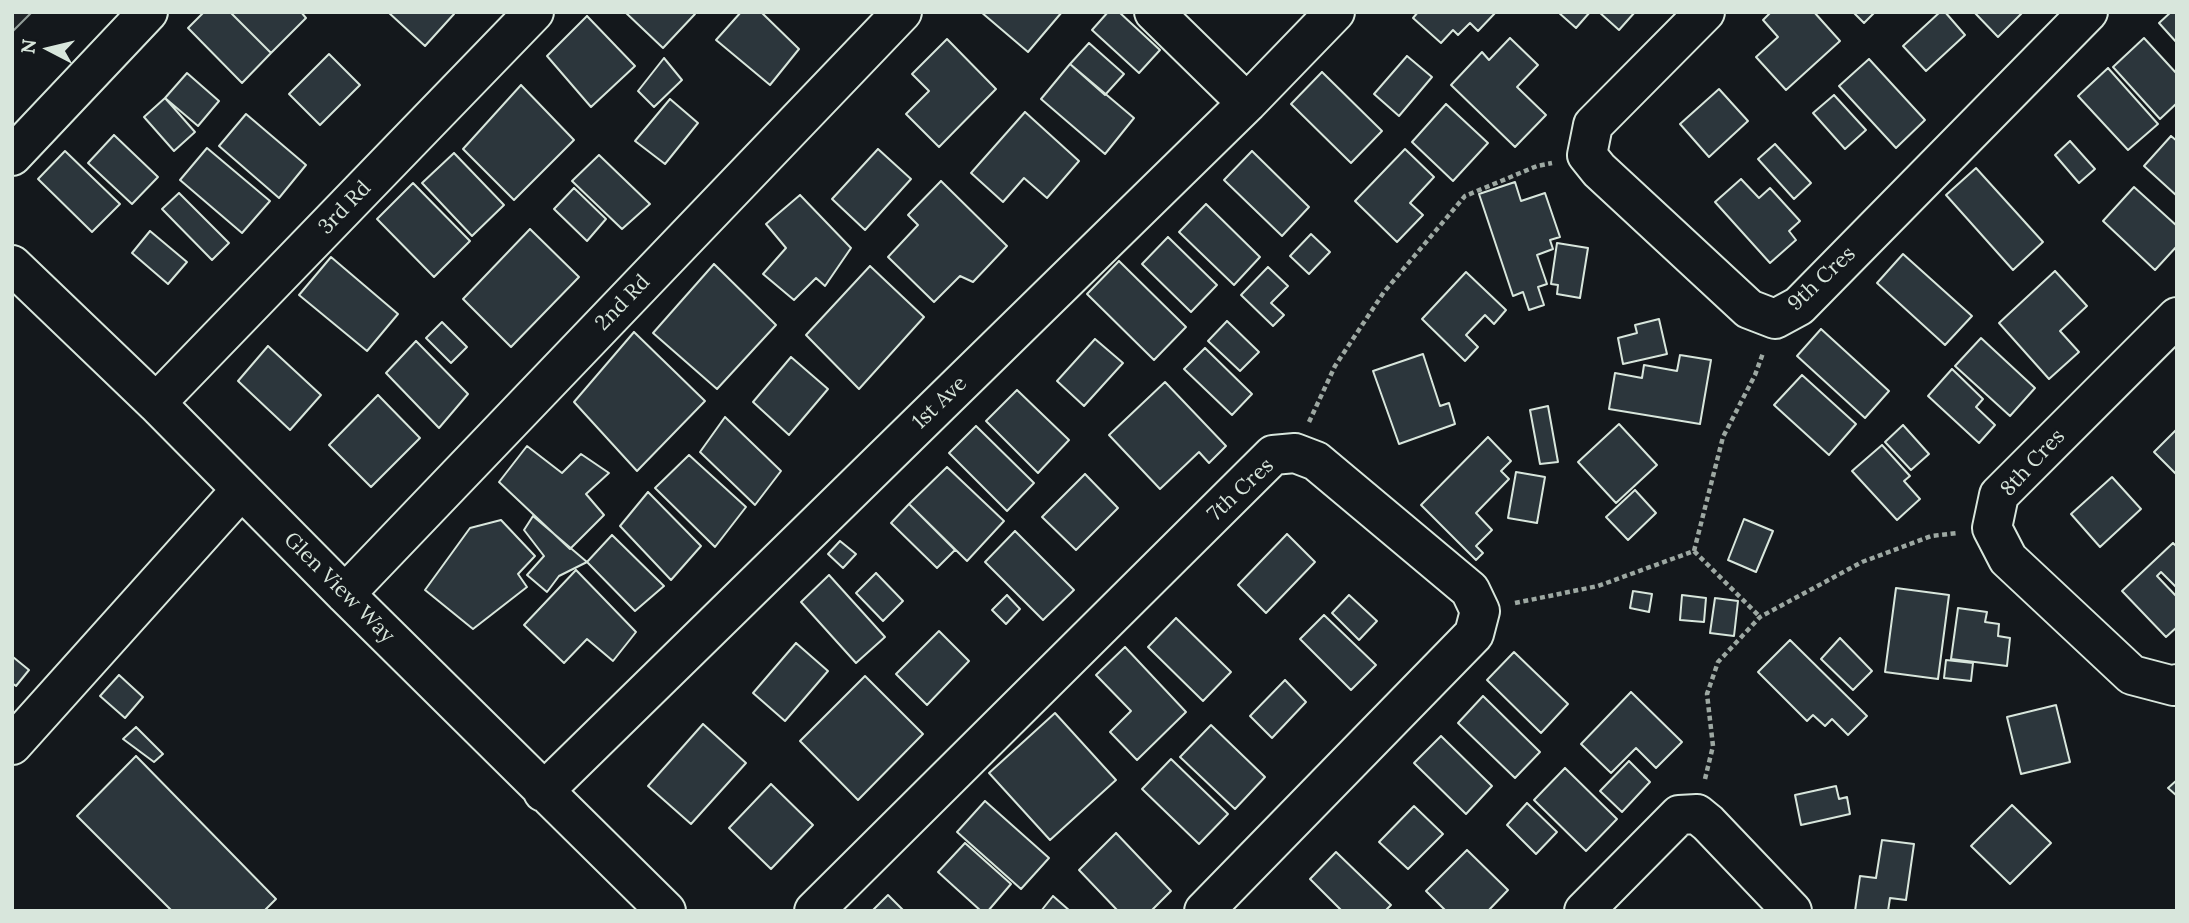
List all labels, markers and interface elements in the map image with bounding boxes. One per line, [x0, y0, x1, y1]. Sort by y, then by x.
north arrow [14, 14, 84, 84]
text: N [15, 38, 41, 55]
street label: 3rd Rd [314, 176, 376, 240]
street label: 9th Cres [1783, 241, 1861, 317]
street label: 2nd Rd [590, 270, 656, 336]
street label: 1st Ave [908, 371, 972, 435]
street label: 8th Cres [1996, 424, 2070, 502]
street label: 7th Cres [1203, 453, 1279, 527]
street label: Glen View Way [278, 527, 400, 649]

